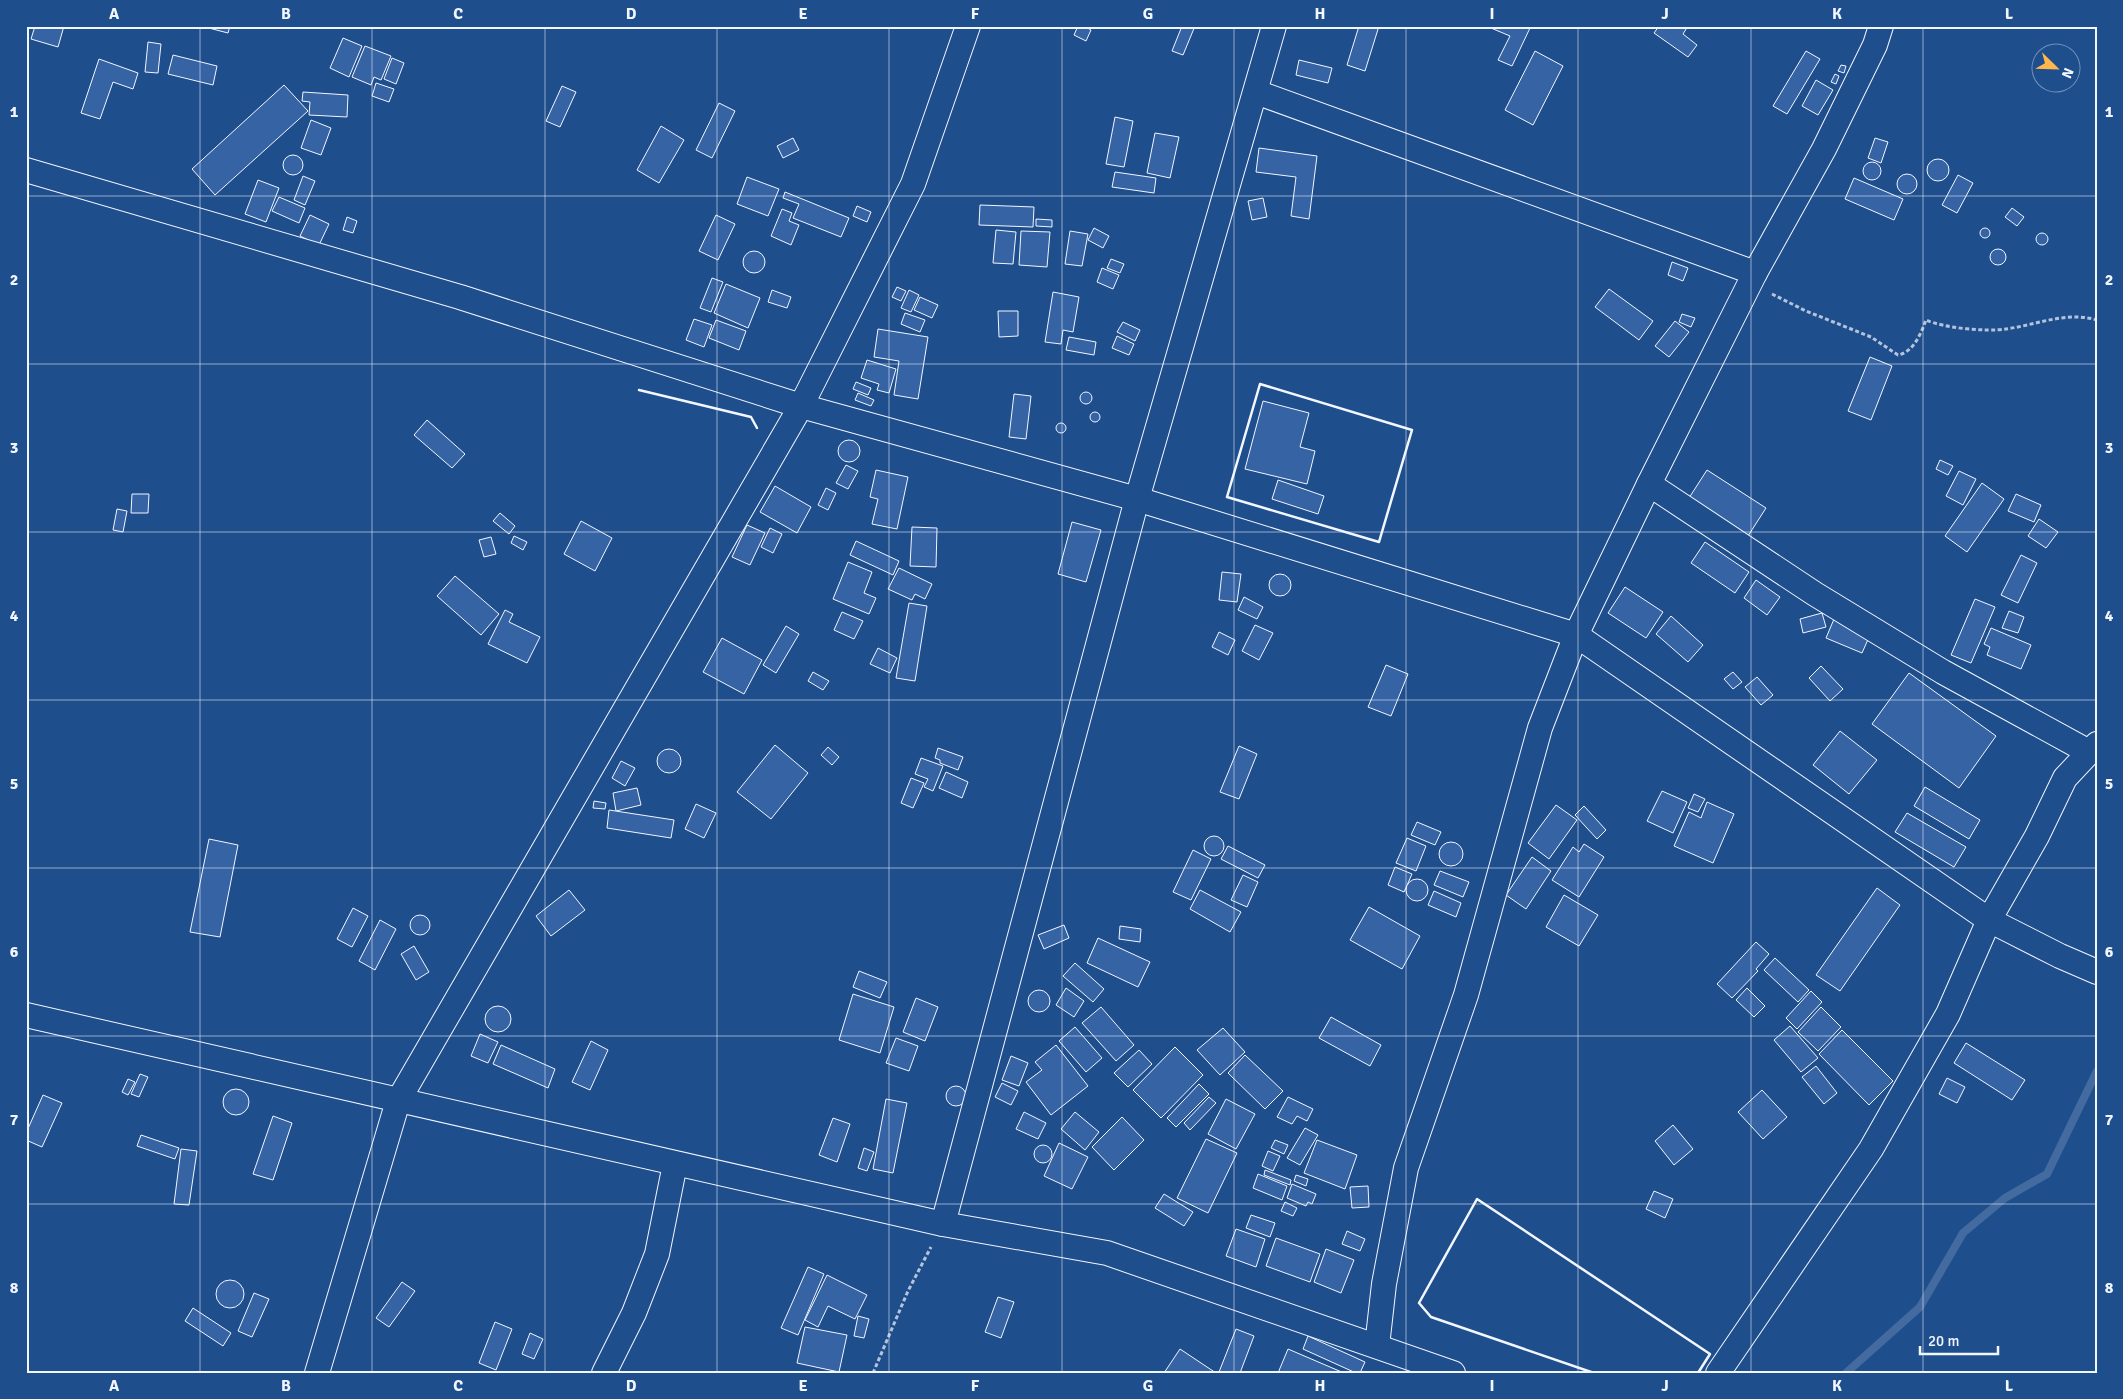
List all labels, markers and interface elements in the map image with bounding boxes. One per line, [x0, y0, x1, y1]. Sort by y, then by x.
text: A [109, 4, 120, 24]
text: B [281, 4, 291, 24]
text: C [453, 4, 463, 24]
text: D [626, 4, 637, 24]
text: E [798, 4, 808, 24]
text: F [971, 4, 980, 24]
text: G [1143, 4, 1153, 24]
text: H [1315, 4, 1325, 24]
text: I [1489, 4, 1495, 24]
text: J [1661, 4, 1669, 24]
text: K [1832, 4, 1842, 24]
text: L [2005, 4, 2014, 24]
north arrow [2030, 42, 2080, 92]
text: N [2058, 65, 2077, 81]
text: 1 [10, 102, 19, 122]
text: 1 [2105, 102, 2114, 122]
text: 2 [10, 270, 18, 290]
text: 2 [2105, 270, 2113, 290]
text: 3 [10, 438, 18, 458]
text: 3 [2105, 438, 2113, 458]
text: 4 [10, 606, 19, 626]
text: 4 [2105, 606, 2114, 626]
text: 5 [10, 774, 18, 794]
text: 5 [2105, 774, 2113, 794]
text: 6 [10, 942, 19, 962]
text: 6 [2105, 942, 2114, 962]
text: 7 [10, 1110, 19, 1130]
text: 7 [2105, 1110, 2114, 1130]
text: 8 [10, 1278, 19, 1298]
text: 8 [2105, 1278, 2114, 1298]
scale bar [1920, 1324, 1998, 1356]
text: 20 m [1928, 1332, 1959, 1350]
text: A [109, 1376, 120, 1396]
text: B [281, 1376, 291, 1396]
text: C [453, 1376, 463, 1396]
text: D [626, 1376, 637, 1396]
text: E [798, 1376, 808, 1396]
text: F [971, 1376, 980, 1396]
text: G [1143, 1376, 1153, 1396]
text: H [1315, 1376, 1325, 1396]
text: I [1489, 1376, 1495, 1396]
text: J [1661, 1376, 1669, 1396]
text: K [1832, 1376, 1842, 1396]
text: L [2005, 1376, 2014, 1396]

